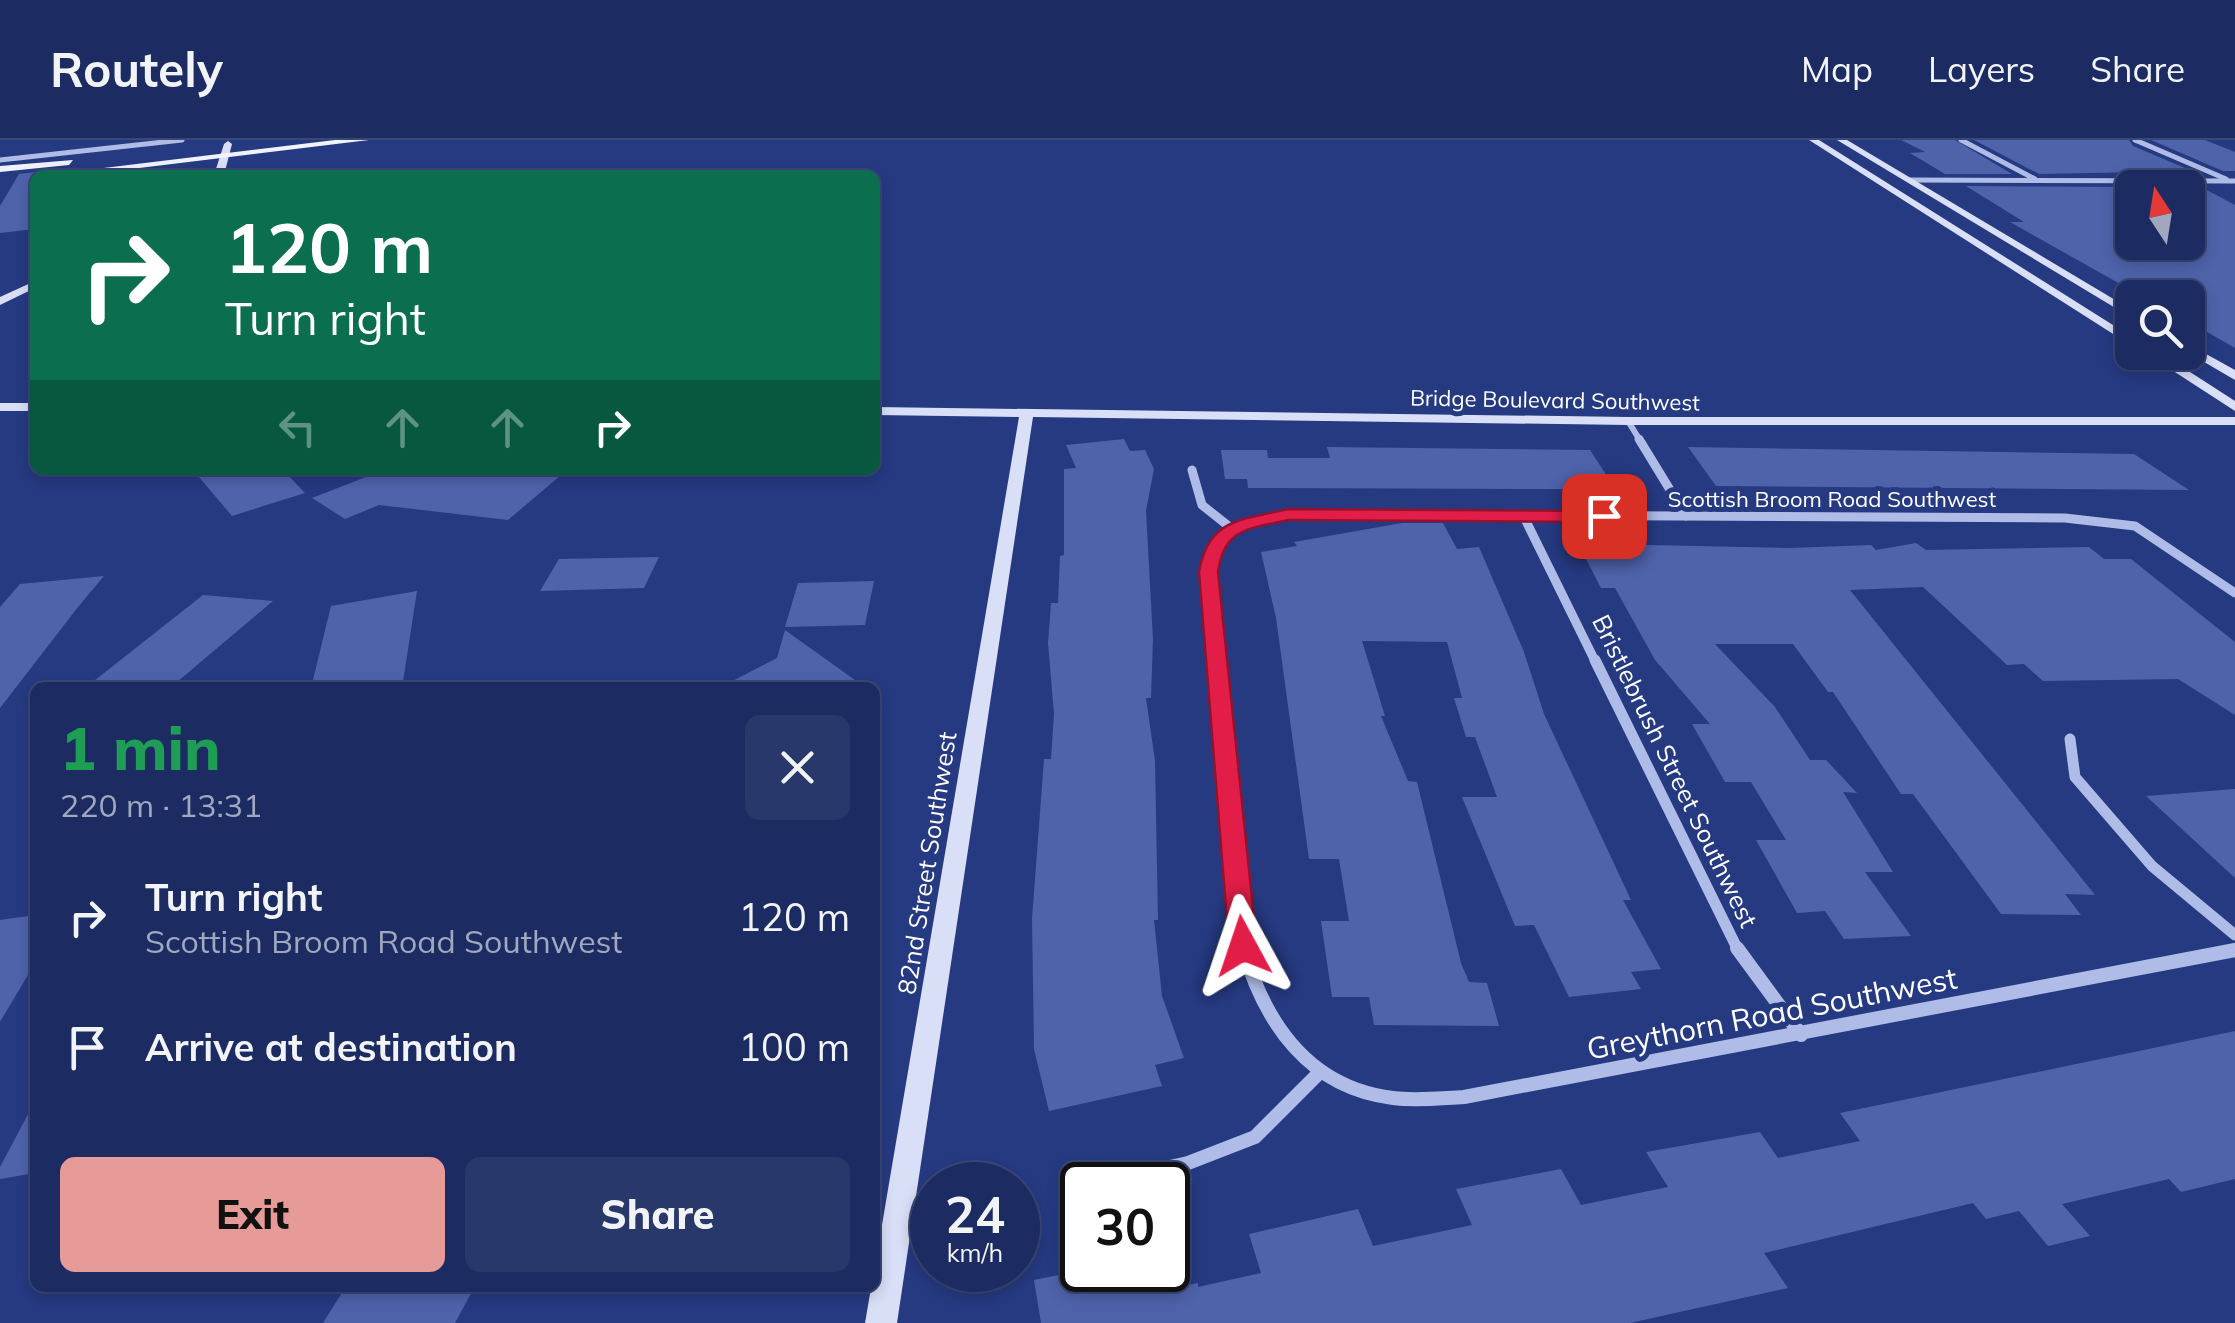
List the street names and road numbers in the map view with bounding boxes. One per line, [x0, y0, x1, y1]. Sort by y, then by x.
street label: Bridge Boulevard Southwest [1410, 383, 1700, 417]
street label: Scottish Broom Road Southwest [1668, 485, 1996, 513]
street label: Bristlebrush Street Southwest [1586, 609, 1765, 932]
street label: 82nd Street Southwest [890, 729, 963, 996]
street label: Greythorn Road Southwest [1583, 958, 1960, 1068]

